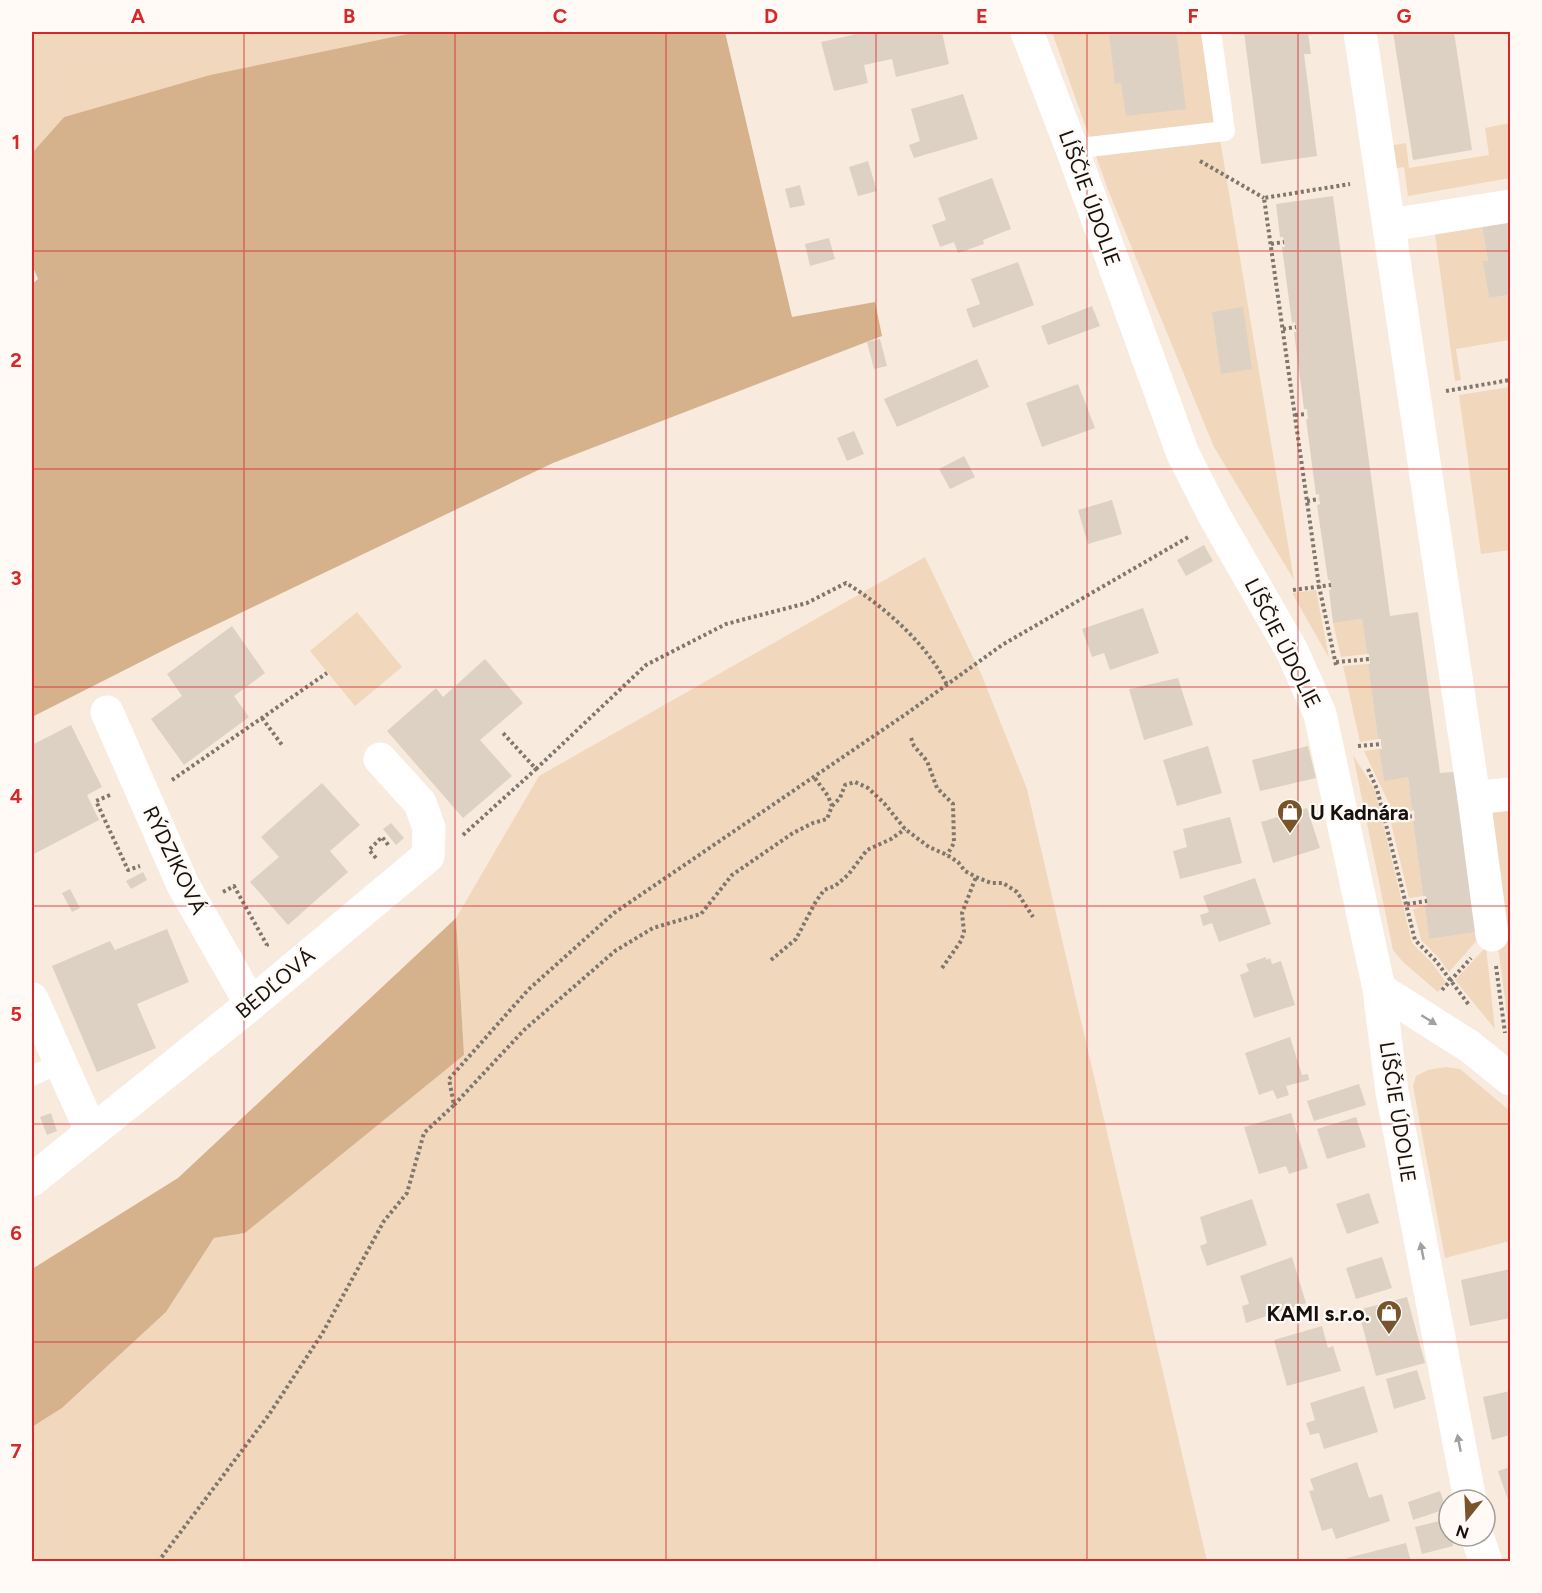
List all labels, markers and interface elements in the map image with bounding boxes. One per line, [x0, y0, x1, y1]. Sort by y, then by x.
text: A [131, 4, 146, 28]
text: B [343, 4, 355, 28]
text: C [553, 4, 567, 28]
text: D [764, 4, 778, 28]
text: E [976, 4, 988, 28]
text: F [1187, 4, 1199, 28]
text: G [1397, 4, 1412, 28]
street label: LÍŠČIE ÚDOLIE [1054, 127, 1126, 269]
text: 1 [12, 130, 20, 154]
text: 2 [10, 348, 22, 372]
text: 3 [10, 566, 22, 590]
street label: LÍŠČIE ÚDOLIE [1239, 574, 1327, 712]
text: 4 [10, 784, 23, 808]
shop icon: U Kadnára [1275, 797, 1305, 835]
place label: U Kadnára [1310, 800, 1409, 825]
street label: RÝDZIKOVÁ [138, 802, 212, 918]
street label: BEDĽOVÁ [230, 943, 320, 1023]
text: 5 [10, 1002, 22, 1026]
one-way arrow [1421, 1015, 1437, 1026]
street label: LÍŠČIE ÚDOLIE [1375, 1040, 1421, 1184]
text: 6 [10, 1221, 22, 1245]
one-way arrow [1417, 1241, 1426, 1260]
shop icon: KAMI s.r.o. [1374, 1298, 1404, 1336]
place label: KAMI s.r.o. [1266, 1301, 1370, 1326]
one-way arrow [1454, 1433, 1463, 1452]
text: 7 [10, 1439, 22, 1463]
north arrow [1437, 1488, 1497, 1548]
text: N [1454, 1521, 1471, 1543]

